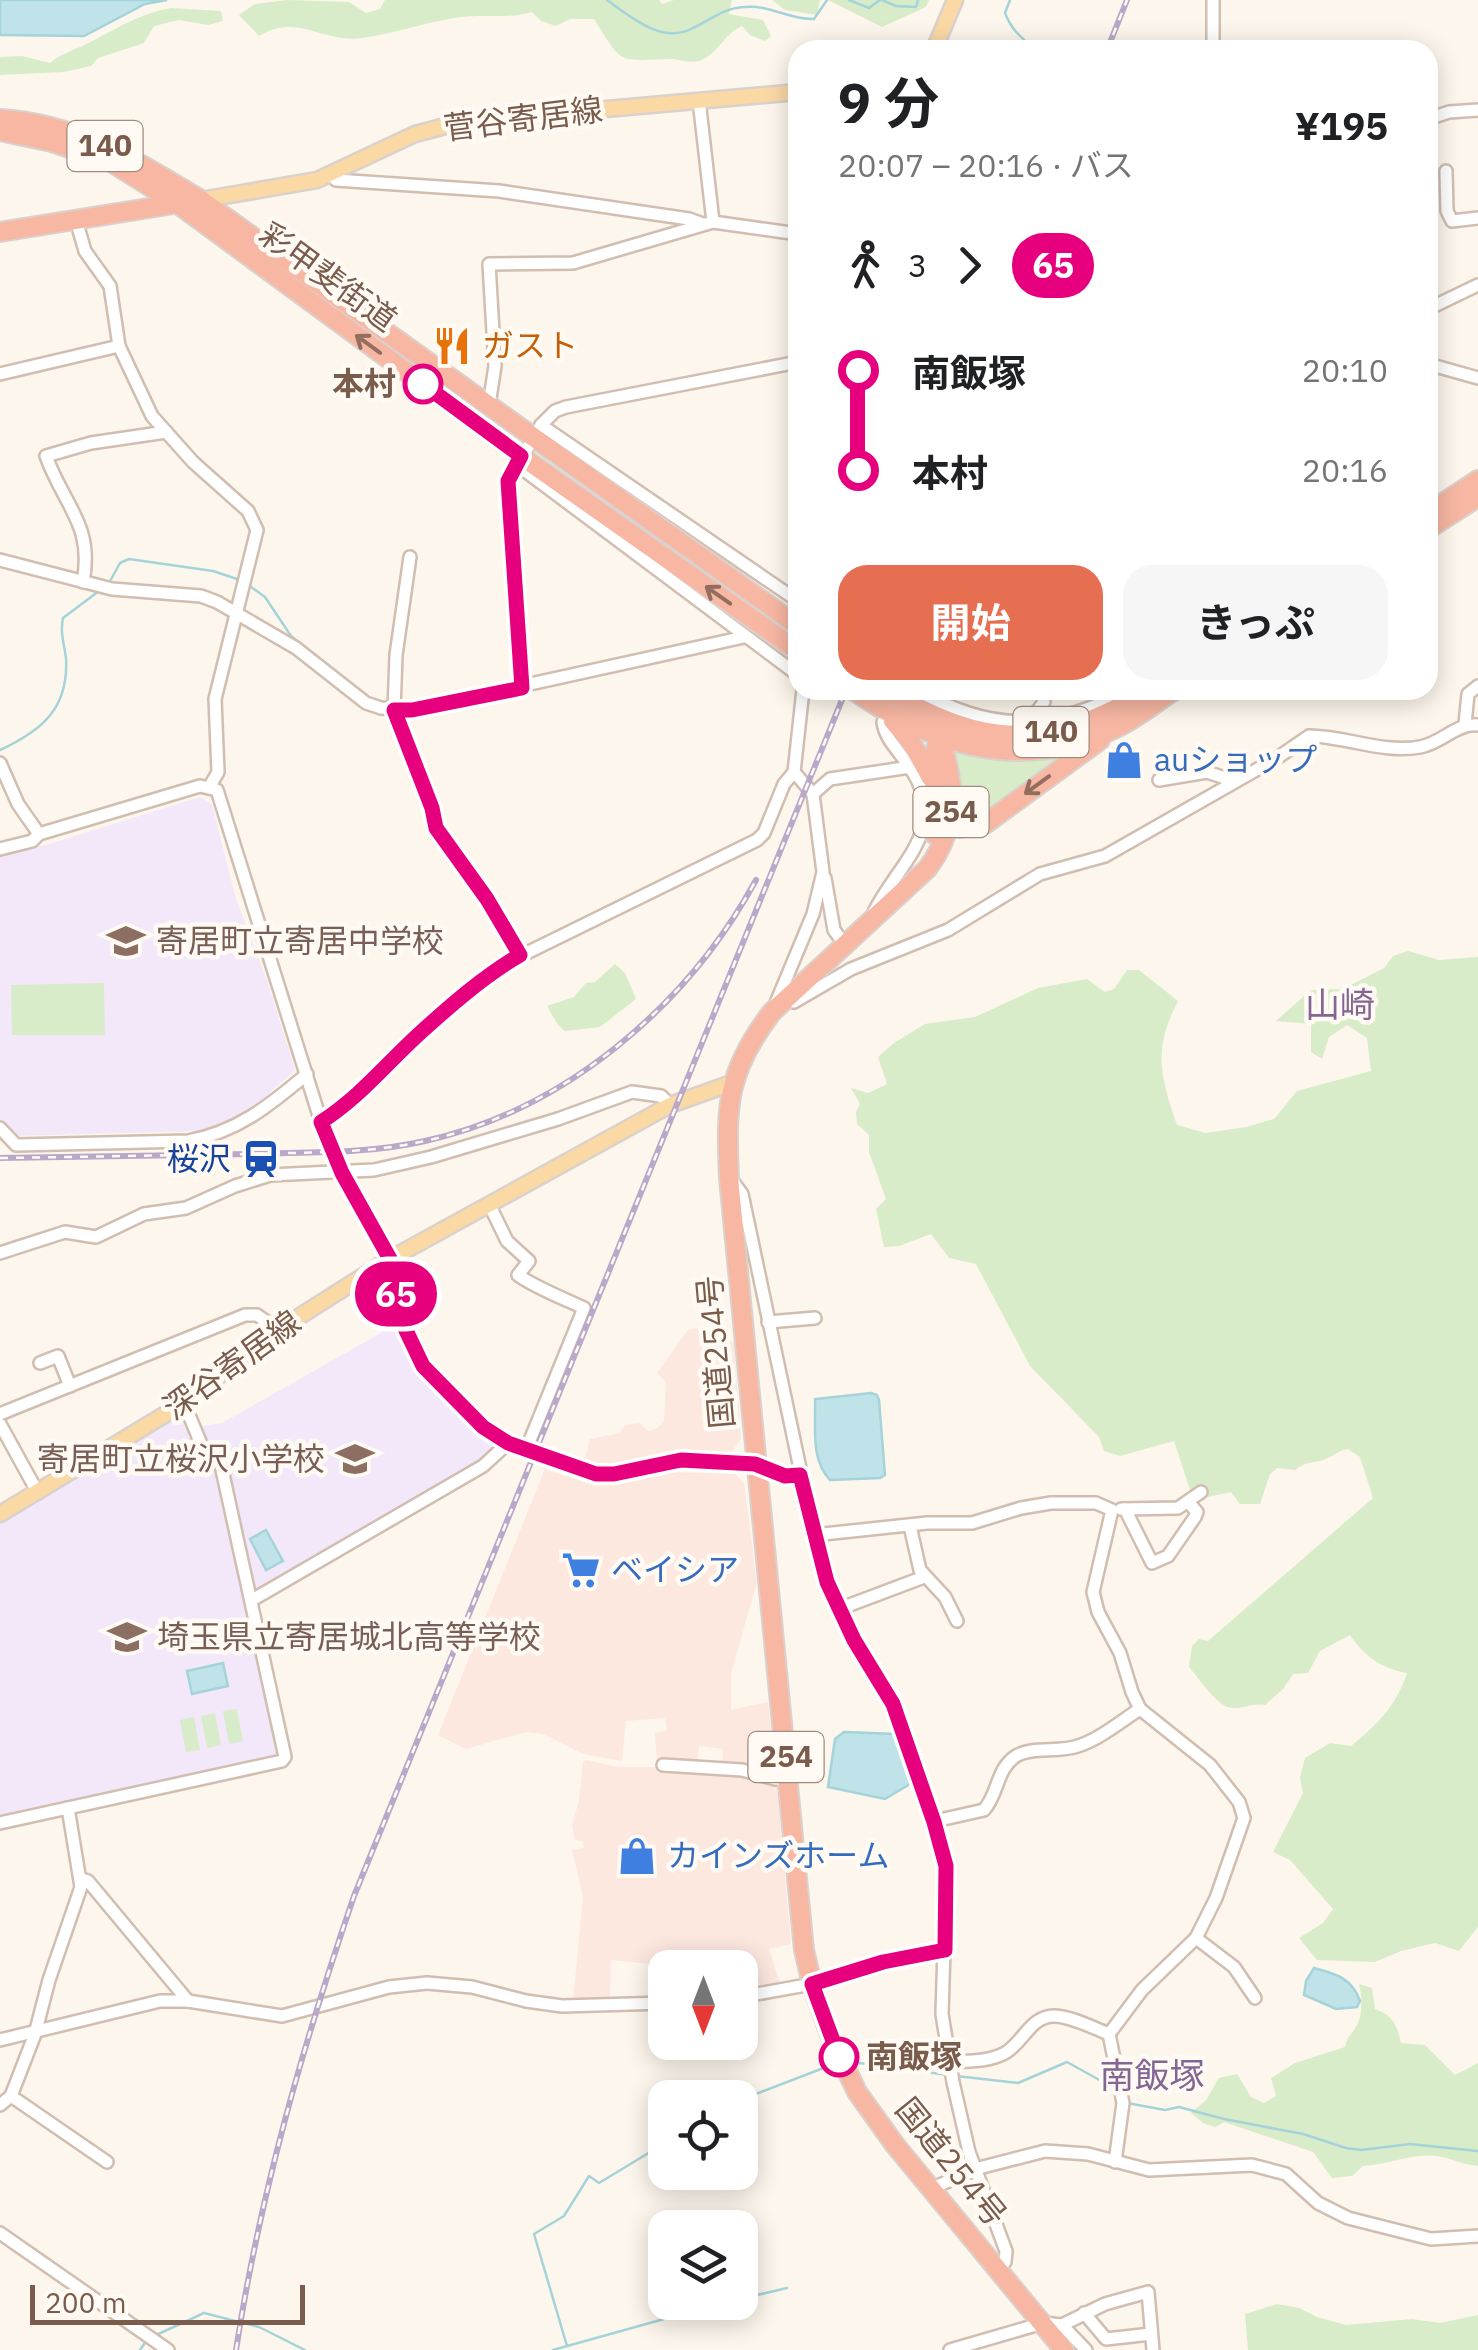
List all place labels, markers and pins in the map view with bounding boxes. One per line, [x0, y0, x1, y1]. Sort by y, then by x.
place label: ガスト [482, 324, 578, 366]
restaurant icon: ガスト [431, 325, 473, 367]
place label: 本村 [332, 362, 396, 404]
marker: 本村 [404, 365, 442, 403]
place label: auショップ [1154, 738, 1317, 780]
shop icon: auショップ [1103, 739, 1145, 781]
place label: 寄居町立寄居中学校 [156, 919, 444, 961]
school or university icon: 寄居町立寄居中学校 [105, 920, 147, 962]
place label: 桜沢 [167, 1137, 231, 1179]
station icon: 桜沢 [240, 1138, 282, 1180]
place label: 寄居町立桜沢小学校 [37, 1437, 325, 1479]
school or university icon: 寄居町立桜沢小学校 [334, 1438, 376, 1480]
place label: ベイシア [611, 1548, 739, 1590]
supermarket icon: ベイシア [560, 1549, 602, 1591]
place label: 埼玉県立寄居城北高等学校 [157, 1615, 541, 1657]
school or university icon: 埼玉県立寄居城北高等学校 [106, 1616, 148, 1658]
place label: カインズホーム [667, 1834, 889, 1876]
shop icon: カインズホーム [616, 1835, 658, 1877]
place label: 南飯塚 [866, 2035, 962, 2077]
marker: 南飯塚 [820, 2038, 858, 2076]

